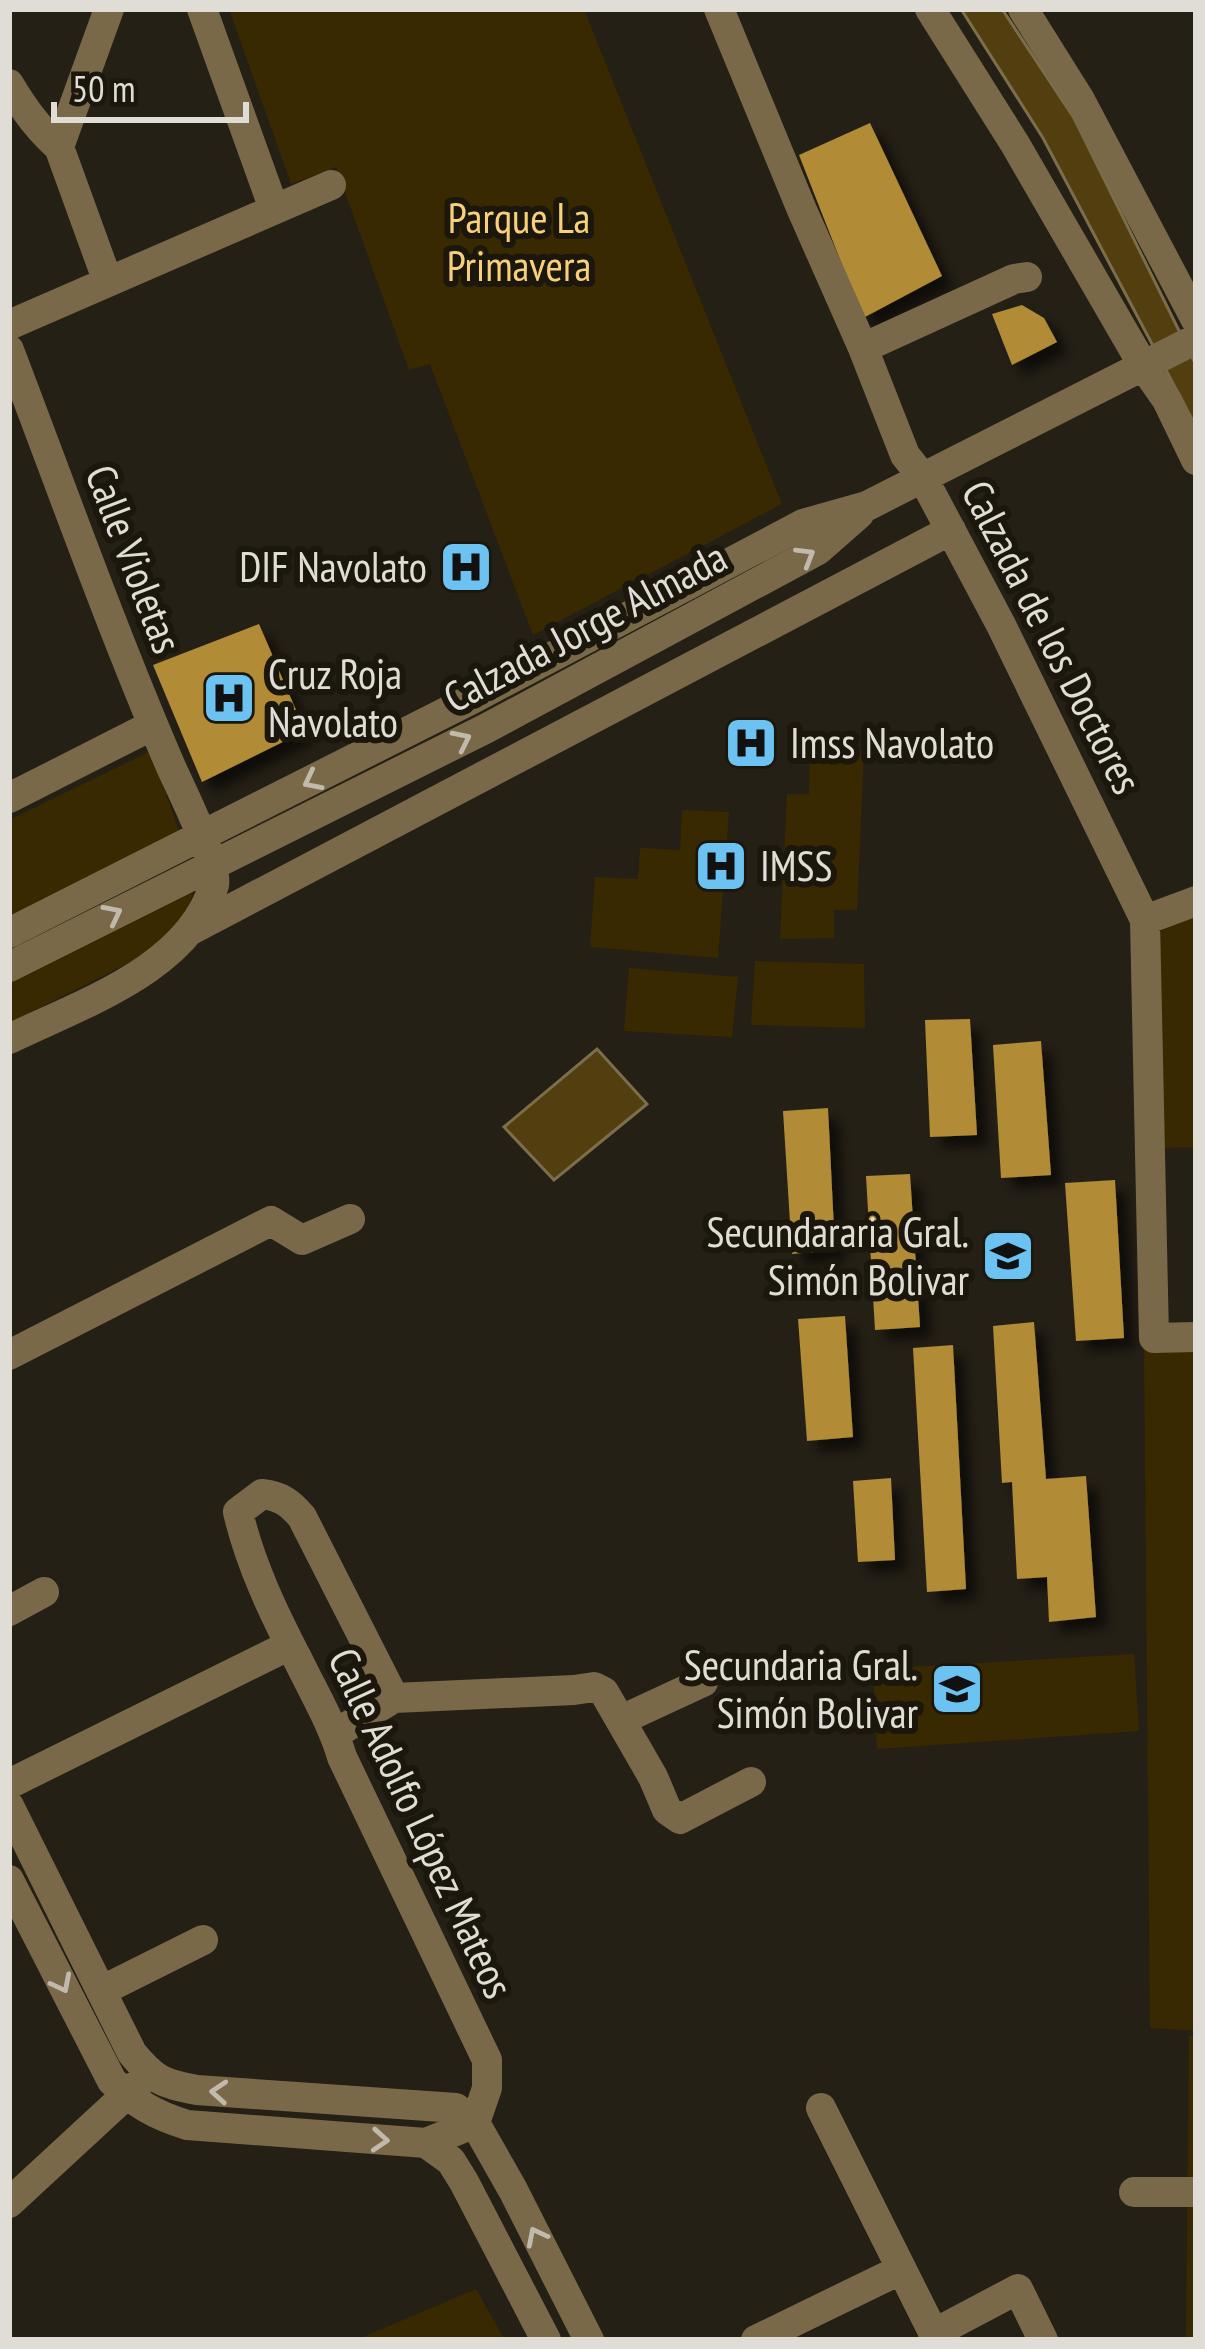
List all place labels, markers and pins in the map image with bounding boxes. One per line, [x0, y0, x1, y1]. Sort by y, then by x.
place label: DIF Navolato [239, 539, 427, 594]
hospital icon: DIF Navolato [438, 539, 494, 595]
place label: Cruz Roja Navolato [268, 646, 402, 749]
hospital icon: Cruz Roja Navolato [201, 670, 257, 726]
hospital icon: Imss Navolato [723, 715, 779, 771]
place label: Imss Navolato [790, 715, 994, 770]
hospital icon: IMSS [693, 838, 749, 894]
place label: IMSS [760, 838, 833, 893]
place label: Secundararia Gral. Simón Bolivar [707, 1204, 969, 1307]
school or university icon: Secundararia Gral. Simón Bolivar [980, 1228, 1036, 1284]
place label: Secundaria Gral. Simón Bolivar [684, 1637, 918, 1740]
school or university icon: Secundaria Gral. Simón Bolivar [929, 1661, 985, 1717]

